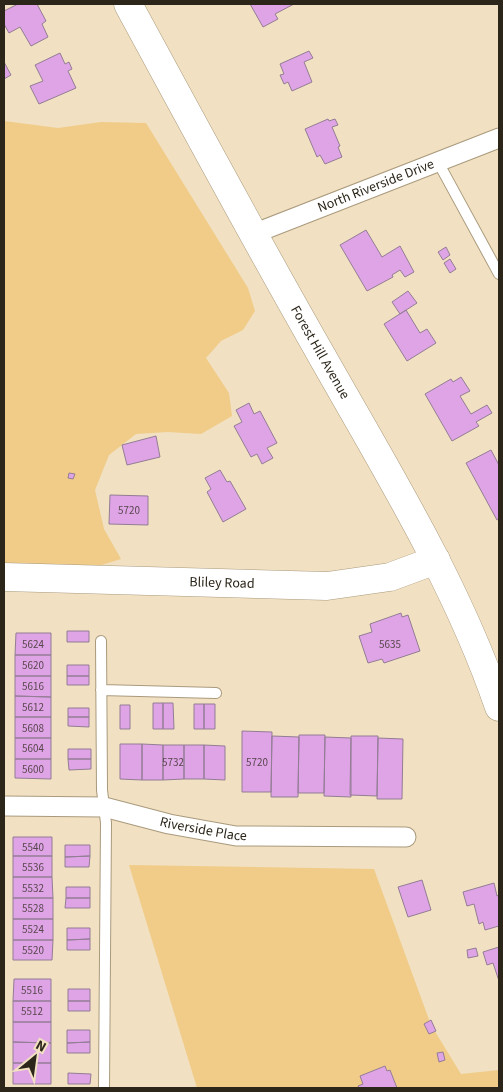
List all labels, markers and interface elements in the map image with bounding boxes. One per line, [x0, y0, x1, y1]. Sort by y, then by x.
street label: North Riverside Drive [315, 154, 437, 218]
street label: Forest Hill Avenue [285, 302, 355, 403]
house number: 5720 [118, 503, 140, 518]
street label: Bliley Road [189, 572, 255, 594]
house number: 5624 [22, 637, 44, 652]
house number: 5635 [379, 637, 401, 652]
house number: 5620 [22, 658, 44, 673]
house number: 5616 [22, 679, 44, 694]
house number: 5612 [22, 700, 44, 715]
house number: 5608 [22, 721, 44, 736]
house number: 5604 [22, 741, 44, 756]
house number: 5732 [162, 755, 184, 770]
house number: 5720 [246, 755, 268, 770]
house number: 5600 [22, 762, 44, 777]
street label: Riverside Place [157, 812, 247, 846]
house number: 5540 [22, 840, 44, 855]
house number: 5536 [22, 860, 44, 875]
house number: 5532 [22, 881, 44, 896]
house number: 5528 [22, 901, 44, 916]
house number: 5524 [22, 922, 44, 937]
house number: 5520 [22, 943, 44, 958]
house number: 5516 [21, 983, 43, 998]
house number: 5512 [21, 1004, 43, 1019]
north arrow [10, 1032, 60, 1082]
text: N [32, 1036, 50, 1058]

